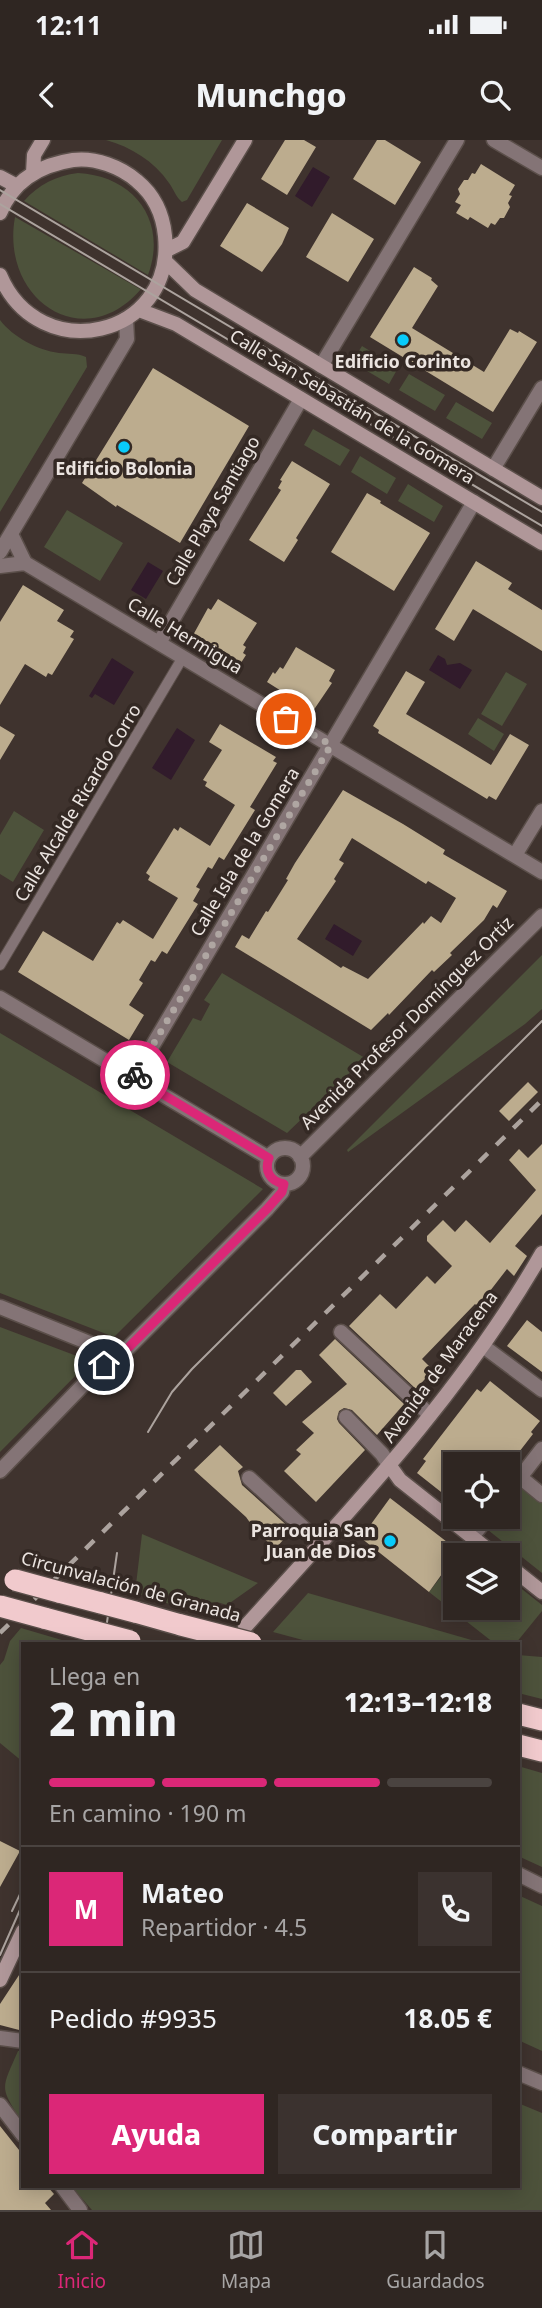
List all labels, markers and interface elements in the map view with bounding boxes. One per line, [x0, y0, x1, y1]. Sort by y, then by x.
text: 12:11 [35, 7, 102, 43]
text: Munchgo [195, 73, 347, 116]
icon: back [28, 76, 66, 114]
icon: search [476, 76, 514, 114]
street label: Calle San Sebastián de la Gomera [226, 323, 479, 489]
marker: Edificio Corinto [395, 332, 411, 348]
place label: Edificio Corinto [335, 349, 471, 373]
street label: Calle Playa Santiago [159, 431, 265, 590]
marker: Edificio Bolonia [116, 439, 132, 455]
place label: Edificio Bolonia [55, 456, 193, 480]
street label: Calle Hermigua [123, 591, 248, 679]
pin [256, 689, 316, 749]
street label: Calle Alcalde Ricardo Corro [8, 699, 146, 906]
icon: bag [267, 700, 305, 738]
street label: Calle Isla de la Gomera [184, 762, 304, 940]
street label: Avenida Profesor Domínguez Ortiz [294, 910, 518, 1134]
courier [100, 1040, 170, 1110]
icon: bike [116, 1056, 154, 1094]
street label: Avenida de Maracena [376, 1286, 502, 1447]
pin [74, 1335, 134, 1395]
icon: home [85, 1346, 123, 1384]
map controls [443, 1452, 520, 1620]
button: locate [443, 1452, 520, 1529]
place label: Parroquia San Juan de Dios [251, 1518, 376, 1563]
marker: Parroquia San Juan de Dios [382, 1533, 398, 1549]
button: layers [443, 1543, 520, 1620]
street label: Circunvalación de Granada [19, 1545, 244, 1627]
text: Llega en [49, 1660, 140, 1692]
text: 12:13–12:18 [344, 1684, 492, 1720]
text: 2 min [49, 1687, 178, 1749]
text: En camino · 190 m [49, 1797, 247, 1829]
button: phone [418, 1872, 492, 1946]
text: Mateo [141, 1875, 224, 1911]
text: M [74, 1891, 98, 1927]
text: Repartidor · 4.5 [141, 1911, 307, 1943]
text: Pedido #9935 [49, 2000, 217, 2036]
text: 18.05 € [404, 2000, 492, 2036]
button: Ayuda [49, 2094, 264, 2174]
button: Compartir [278, 2094, 492, 2174]
tab: Inicio [57, 2226, 106, 2294]
tab: Mapa [221, 2226, 271, 2294]
tab: Guardados [386, 2226, 485, 2294]

